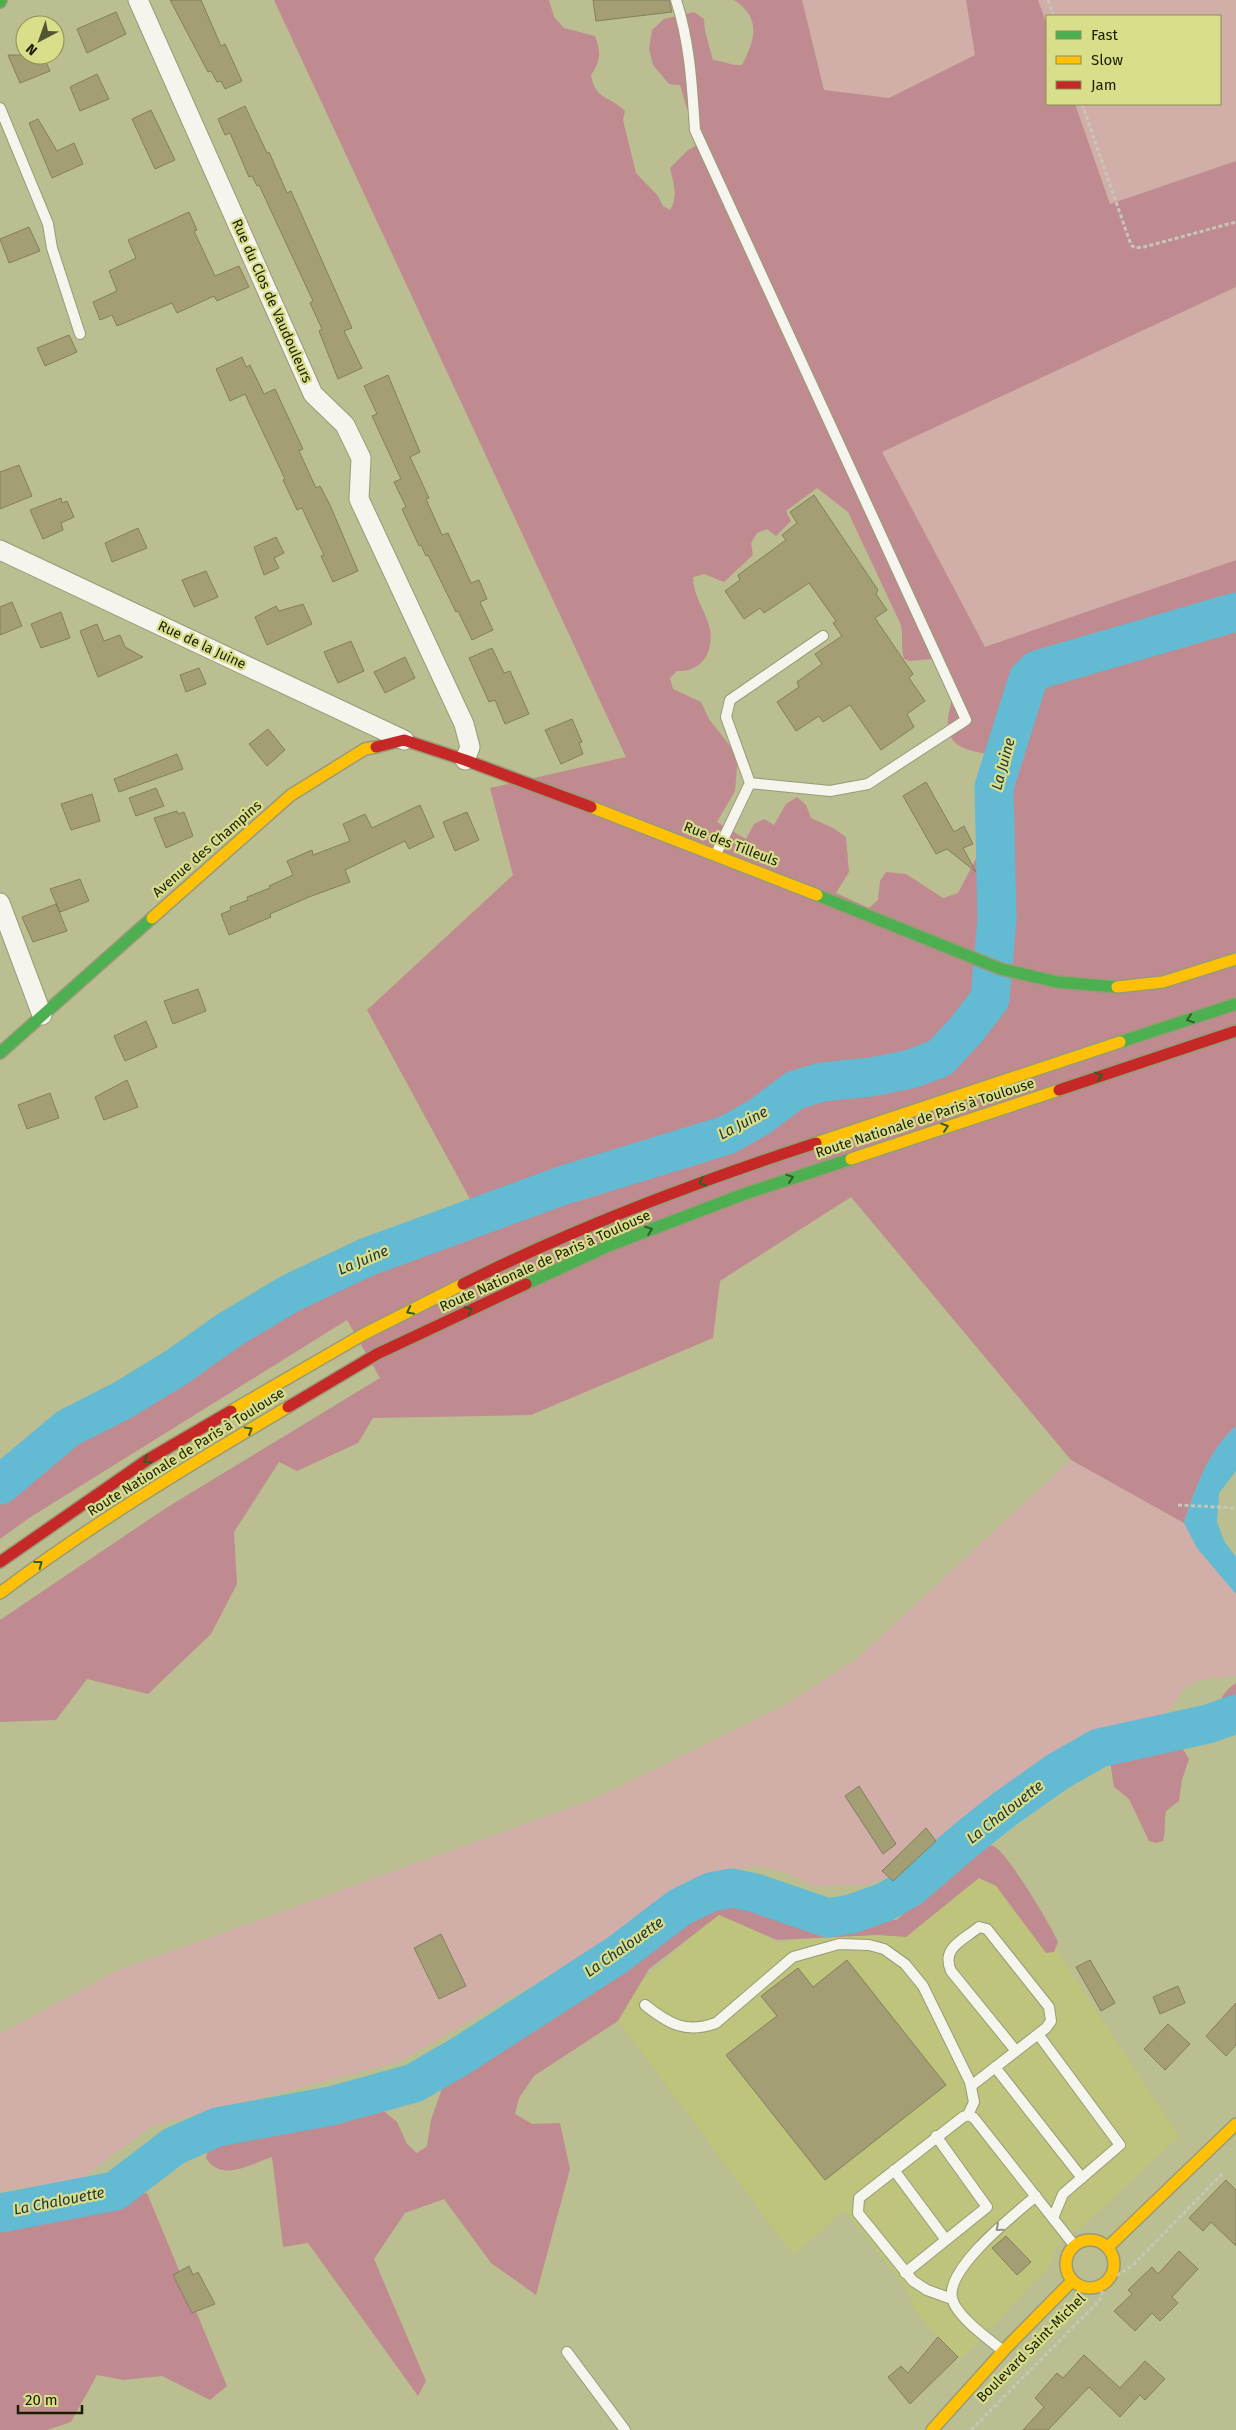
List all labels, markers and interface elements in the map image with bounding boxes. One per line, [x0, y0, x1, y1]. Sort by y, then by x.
north arrow [15, 15, 65, 65]
legend [1046, 15, 1221, 105]
text: Fast [1091, 26, 1118, 44]
text: N [23, 40, 41, 59]
text: Slow [1091, 51, 1123, 69]
text: Jam [1091, 76, 1117, 94]
street label: Rue du Clos de Vaudouleurs [228, 217, 316, 386]
street label: Rue de la Juine [155, 617, 249, 673]
water label: La Juine [987, 736, 1019, 792]
street label: Avenue des Champins [149, 797, 265, 901]
street label: Rue des Tilleuls [681, 818, 781, 870]
one-way arrow [1186, 1014, 1194, 1024]
one-way arrow [1094, 1072, 1103, 1082]
street label: Route Nationale de Paris à Toulouse [813, 1075, 1037, 1161]
water label: La Juine [715, 1102, 771, 1143]
one-way arrow [940, 1123, 948, 1133]
one-way arrow [786, 1174, 794, 1184]
one-way arrow [699, 1176, 707, 1186]
street label: Route Nationale de Paris à Toulouse [437, 1207, 653, 1315]
one-way arrow [644, 1226, 653, 1236]
water label: La Juine [335, 1241, 391, 1279]
one-way arrow [406, 1305, 415, 1315]
one-way arrow [464, 1306, 473, 1316]
street label: Route Nationale de Paris à Toulouse [84, 1384, 288, 1520]
one-way arrow [244, 1426, 253, 1436]
one-way arrow [143, 1454, 152, 1464]
one-way arrow [33, 1561, 42, 1569]
water label: La Chalouette [963, 1776, 1047, 1847]
water label: La Chalouette [581, 1913, 667, 1981]
water label: La Chalouette [12, 2183, 106, 2219]
one-way arrow [996, 2222, 1005, 2231]
street label: Boulevard Saint-Michel [973, 2290, 1089, 2406]
scale bar [18, 2382, 81, 2414]
text: 20 m [25, 2391, 58, 2409]

